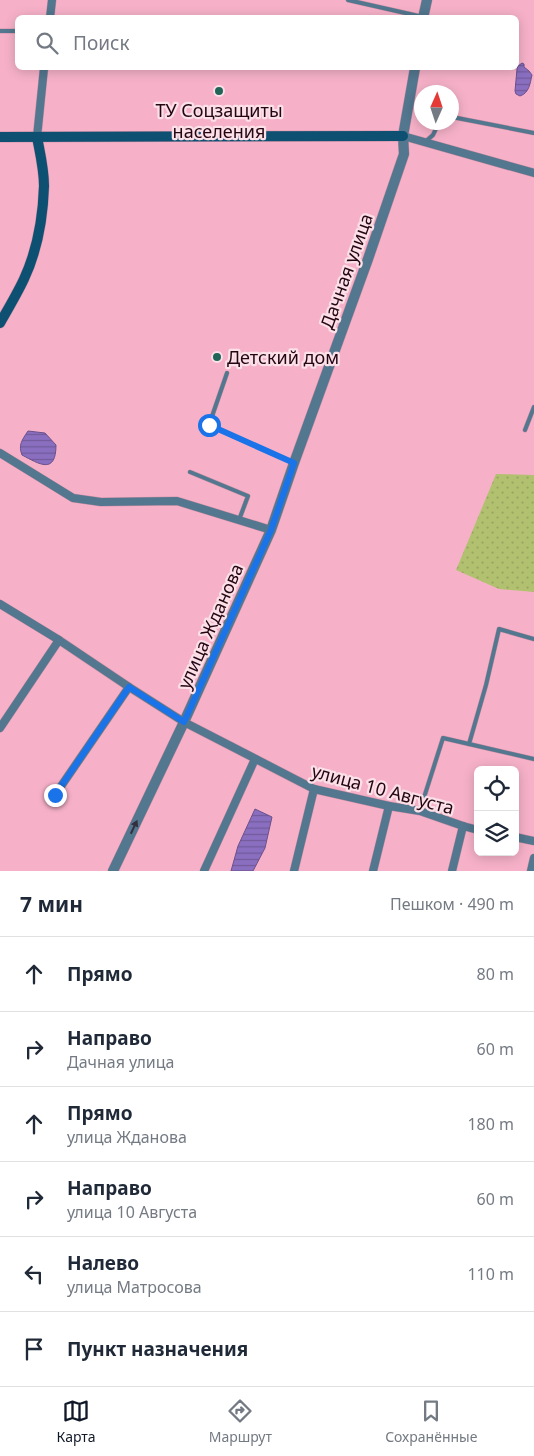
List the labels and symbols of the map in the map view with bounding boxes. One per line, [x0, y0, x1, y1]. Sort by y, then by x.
marker: ТУ Соцзащиты населения [213, 85, 225, 97]
north arrow [414, 85, 459, 130]
place label: ТУ Соцзащиты населения [155, 98, 283, 143]
street label: Дачная улица [314, 210, 378, 332]
place label: Детский дом [227, 345, 339, 369]
marker: Детский дом [211, 351, 223, 363]
route start [198, 414, 221, 437]
street label: улица Жданова [172, 560, 248, 692]
street label: улица 10 Августа [309, 758, 457, 820]
route end [44, 784, 67, 807]
one-way arrow [131, 820, 139, 834]

